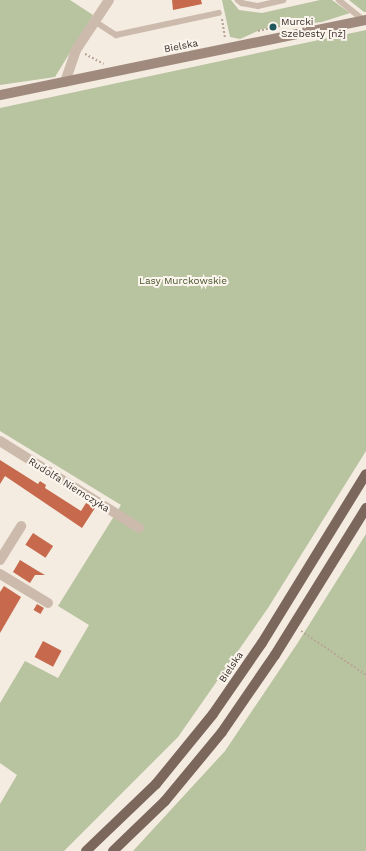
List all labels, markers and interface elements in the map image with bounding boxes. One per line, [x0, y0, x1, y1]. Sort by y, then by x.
place label: Murcki Szebesty [nż] [281, 15, 346, 38]
marker: Murcki Szebesty [nż] [268, 22, 278, 32]
street label: Bielska [163, 37, 199, 55]
park label: Lasy Murckowskie [139, 275, 227, 287]
street label: Rudolfa Niemczyka [26, 455, 112, 515]
street label: Bielska [216, 649, 246, 685]

